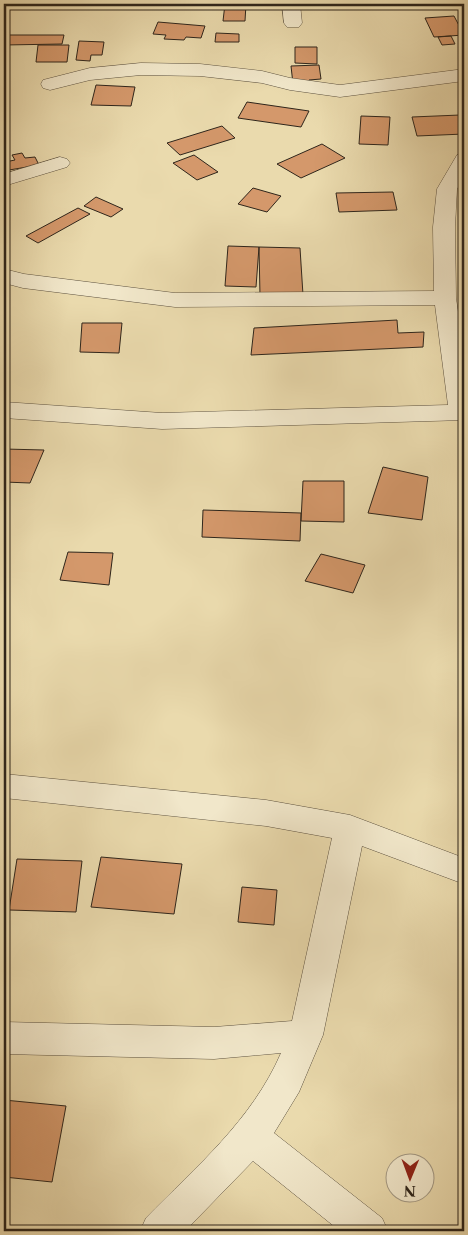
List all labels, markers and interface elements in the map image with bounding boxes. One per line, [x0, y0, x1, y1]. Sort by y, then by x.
north arrow [386, 1152, 436, 1202]
text: N [404, 1182, 416, 1200]

